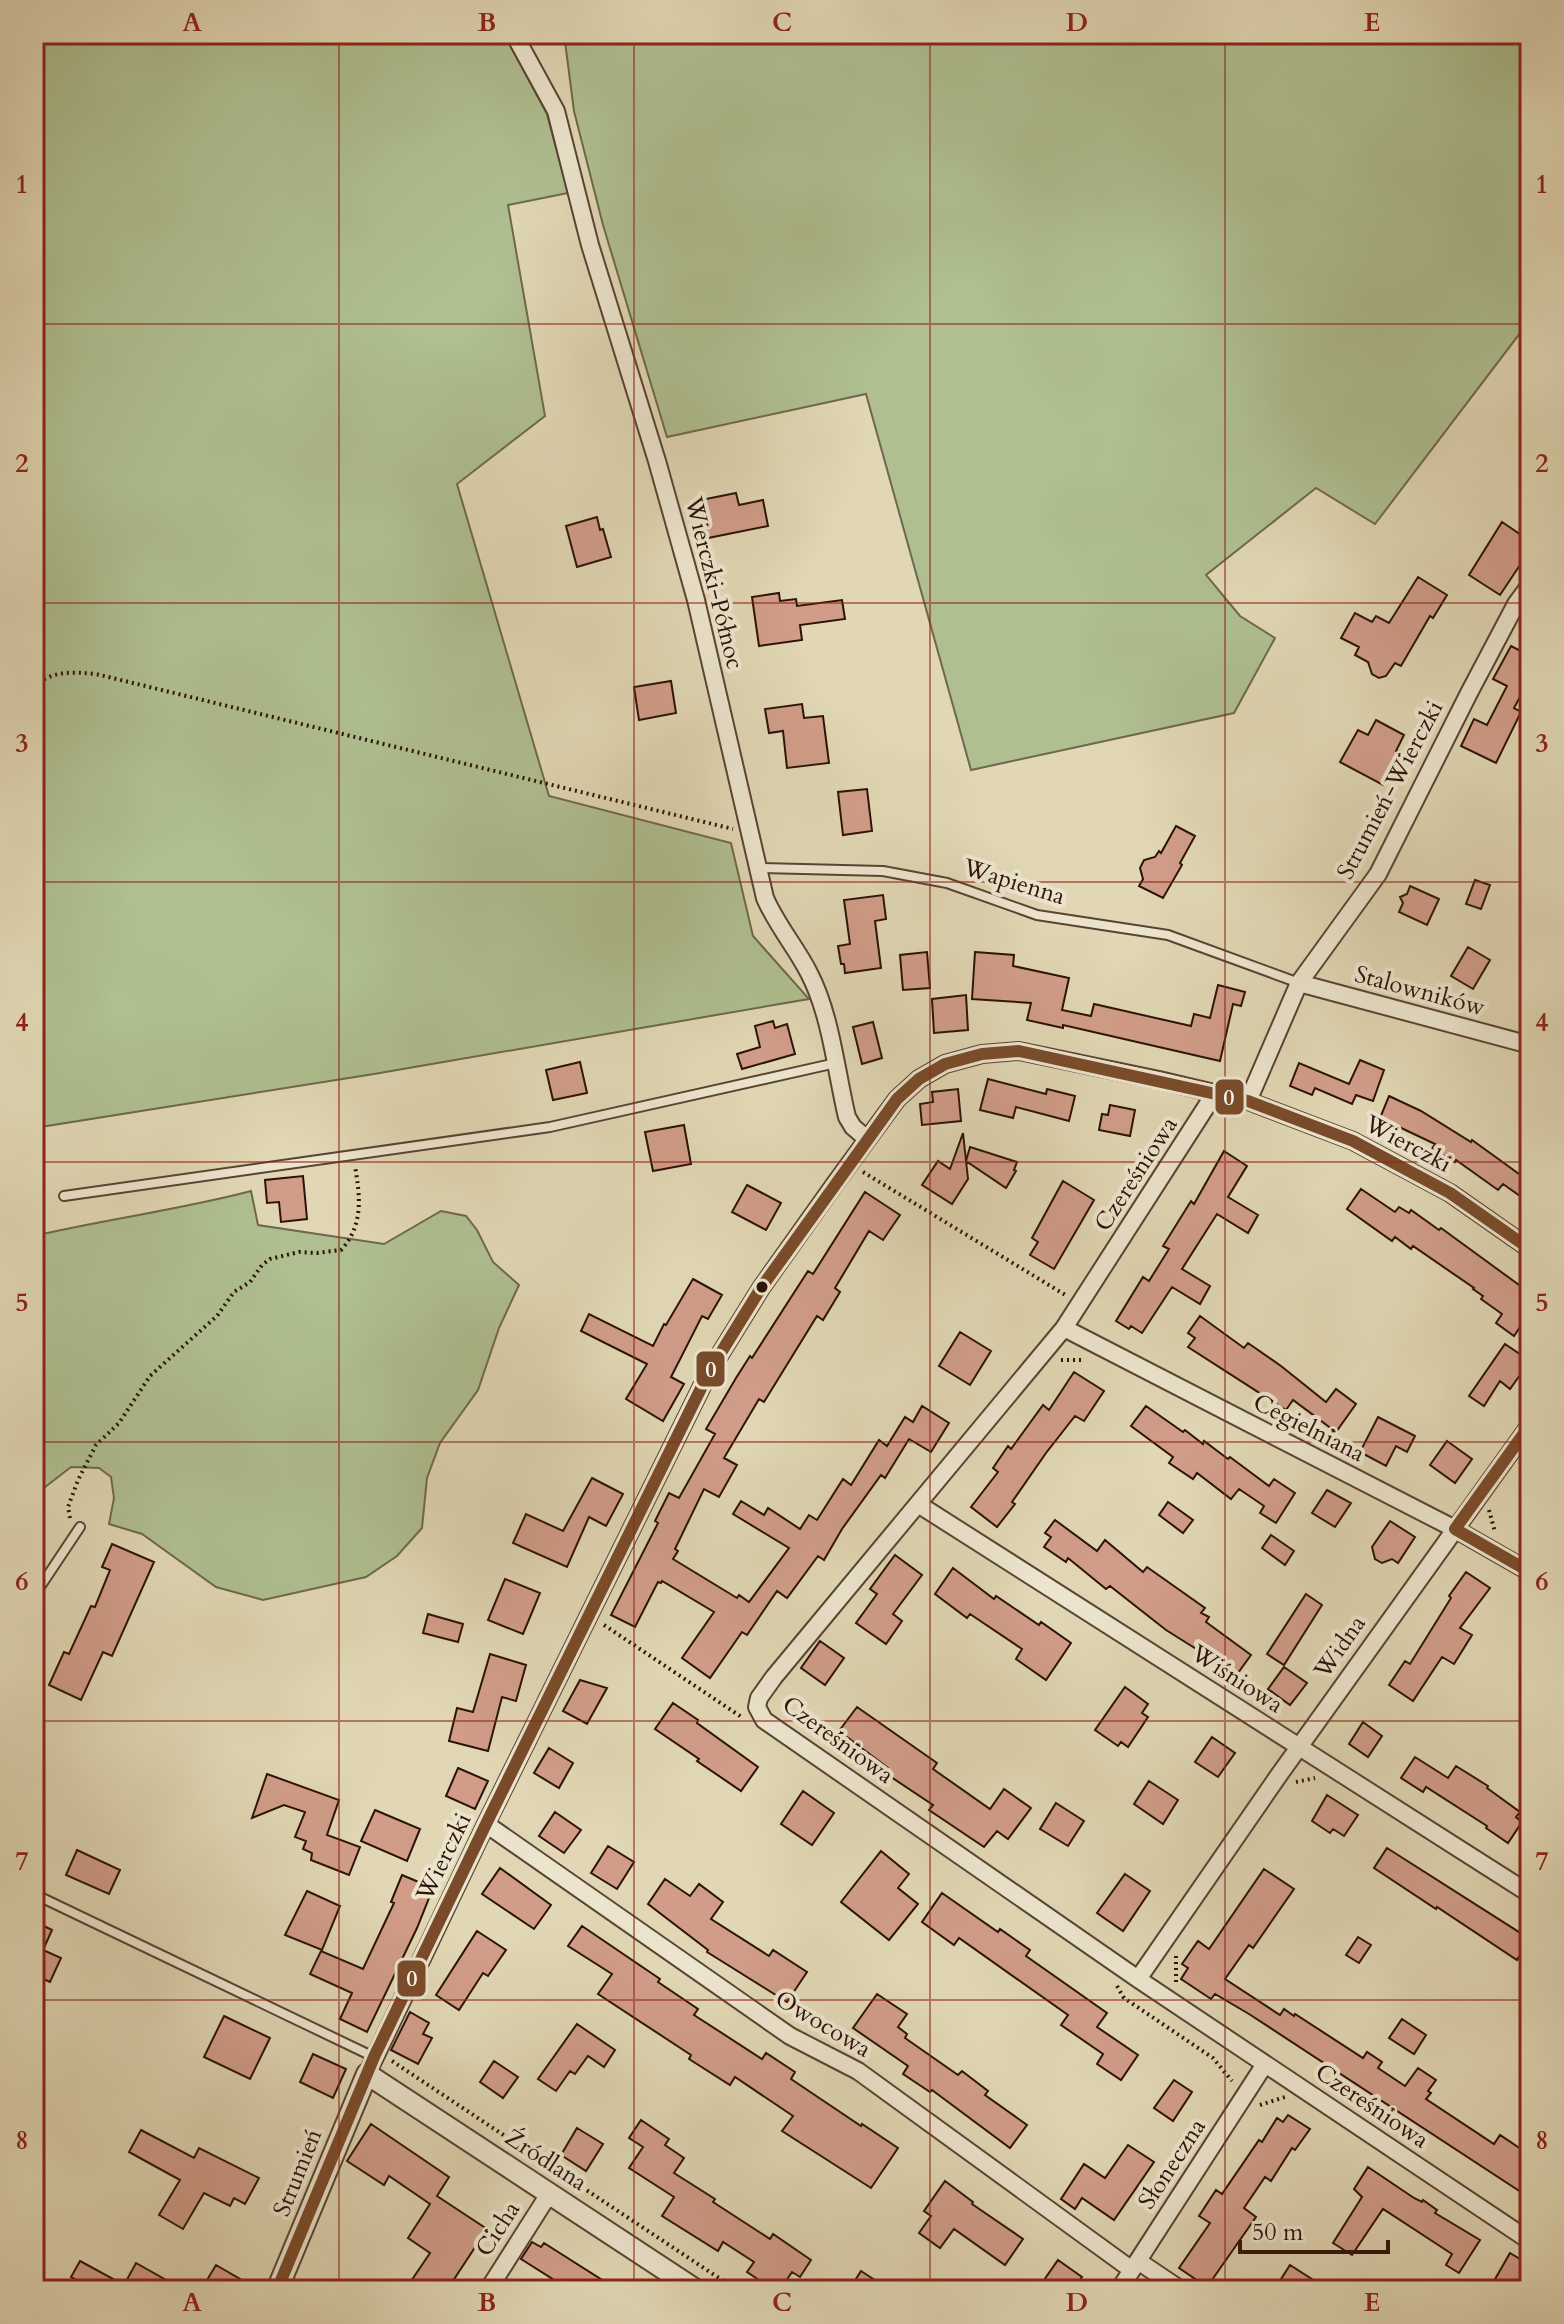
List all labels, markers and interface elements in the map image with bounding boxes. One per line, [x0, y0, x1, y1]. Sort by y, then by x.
text: A [182, 5, 202, 40]
text: B [478, 5, 496, 40]
text: C [772, 5, 792, 40]
text: D [1066, 5, 1088, 40]
text: E [1364, 5, 1380, 40]
text: 1 [15, 167, 29, 202]
text: 1 [1535, 167, 1549, 202]
text: 2 [15, 446, 29, 481]
text: 2 [1535, 446, 1549, 481]
street label: Wierczki-Północ [676, 493, 751, 673]
street label: Strumień-Wierczki [1329, 695, 1451, 885]
text: 3 [15, 726, 29, 761]
text: 3 [1535, 726, 1549, 761]
street label: Wapienna [958, 851, 1070, 913]
street label: Stalowników [1351, 958, 1489, 1024]
text: 4 [15, 1005, 29, 1040]
text: 4 [1535, 1005, 1549, 1040]
line badge: 0 [1214, 1078, 1245, 1116]
text: 0 [1223, 1083, 1235, 1113]
street label: Wierczki [1358, 1107, 1458, 1181]
street label: Czereśniowa [1087, 1110, 1186, 1238]
unlabelled marker [754, 1279, 770, 1295]
text: 5 [15, 1285, 29, 1320]
text: 5 [1535, 1285, 1549, 1320]
line badge: 0 [695, 1350, 726, 1388]
text: 0 [705, 1355, 717, 1385]
street label: Cegielniana [1247, 1386, 1371, 1471]
text: 6 [15, 1564, 29, 1599]
text: 6 [1535, 1564, 1549, 1599]
street label: Widna [1306, 1608, 1374, 1686]
street label: Wiśniowa [1183, 1636, 1290, 1722]
street label: Czereśniowa [775, 1688, 901, 1792]
street label: Wierczki [408, 1807, 480, 1907]
text: 7 [15, 1844, 29, 1879]
text: 7 [1535, 1844, 1549, 1879]
line badge: 0 [396, 1959, 427, 1998]
text: 0 [406, 1964, 418, 1994]
street label: Owocowa [769, 1982, 878, 2066]
street label: Czereśniowa [1309, 2056, 1436, 2157]
street label: Słoneczna [1130, 2112, 1214, 2216]
street label: Źródlana [498, 2121, 594, 2199]
text: 8 [15, 2123, 29, 2158]
street label: Strumień [265, 2123, 331, 2221]
text: 8 [1535, 2123, 1549, 2158]
street label: Cicha [468, 2194, 528, 2263]
scale bar [1240, 2204, 1388, 2254]
text: 50 m [1252, 2216, 1304, 2249]
text: A [182, 2285, 202, 2320]
text: B [478, 2285, 496, 2320]
text: C [772, 2285, 792, 2320]
text: D [1066, 2285, 1088, 2320]
text: E [1364, 2285, 1380, 2320]

